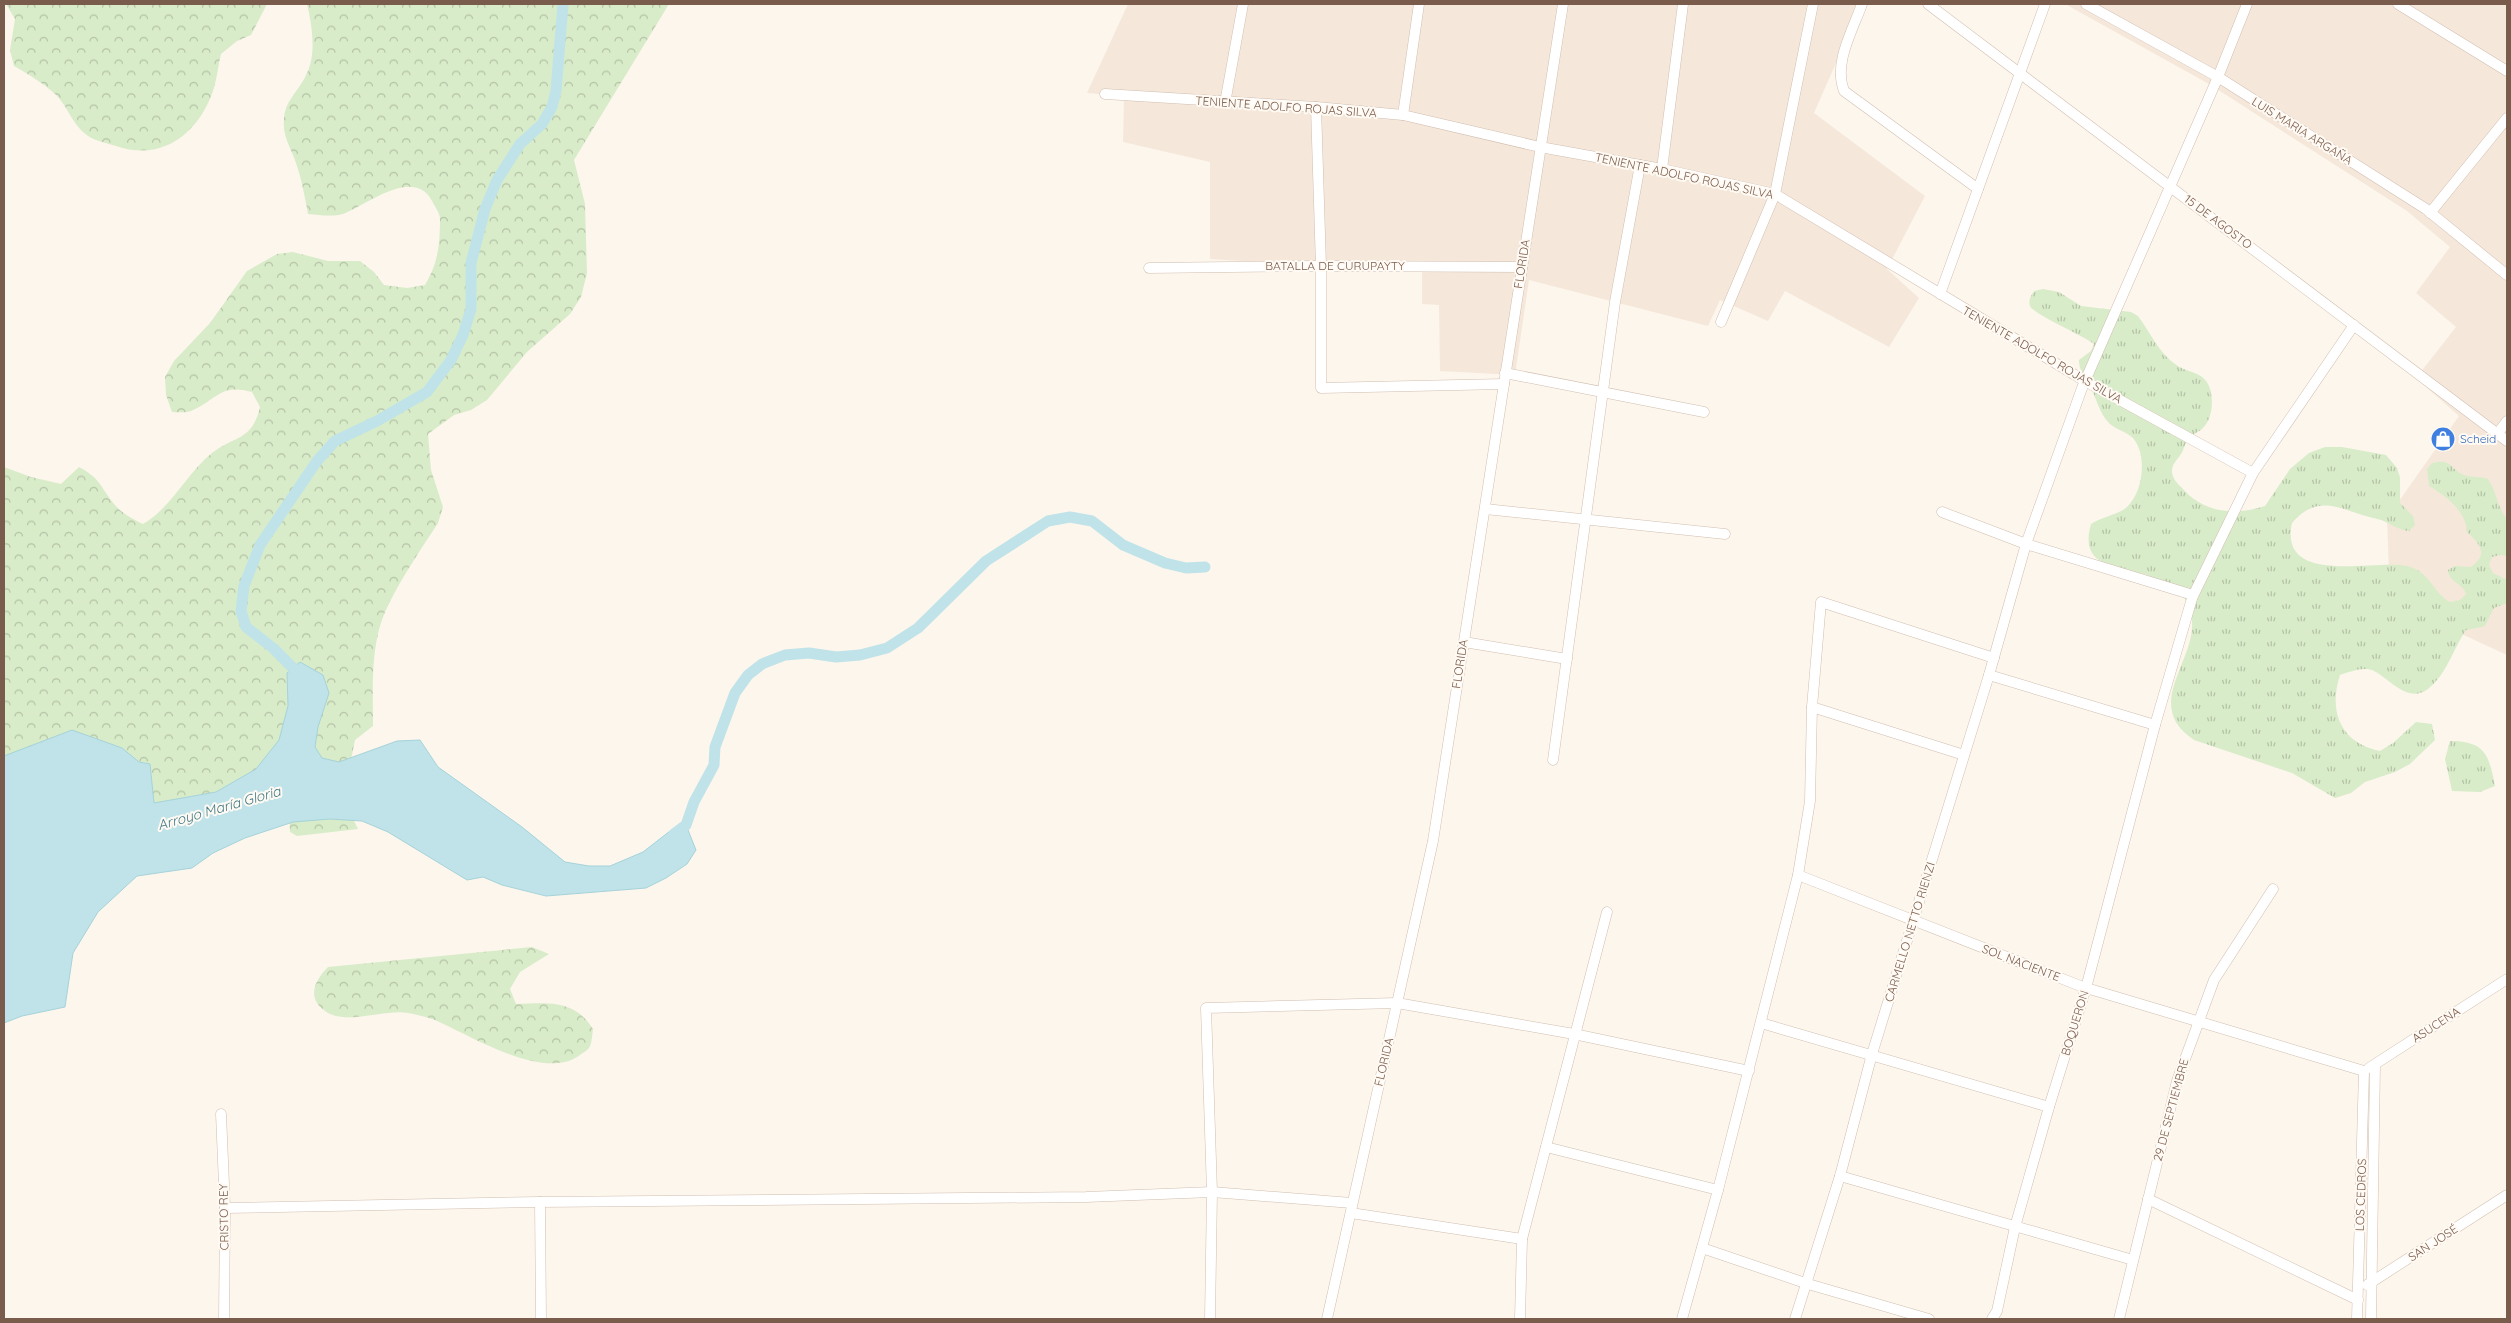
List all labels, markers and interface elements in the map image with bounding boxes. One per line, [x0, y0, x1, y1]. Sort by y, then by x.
street label: TENIENTE ADOLFO ROJAS SILVA [1195, 93, 1378, 120]
street label: LUIS MARIA ARGAÑA [2249, 94, 2356, 168]
street label: TENIENTE ADOLFO ROJAS SILVA [1593, 149, 1775, 202]
street label: 15 DE AGOSTO [2181, 191, 2255, 252]
street label: FLORIDA [1510, 238, 1533, 290]
street label: BATALLA DE CURUPAYTY [1265, 258, 1405, 273]
street label: TENIENTE ADOLFO ROJAS SILVA [1960, 303, 2125, 407]
shop icon: Scheid [2430, 426, 2456, 452]
place label: Scheid [2460, 431, 2496, 446]
street label: FLORIDA [1448, 638, 1471, 690]
water label: Arroyo María Gloria [155, 781, 284, 834]
street label: CARMELLO NETTO RIENZI [1881, 860, 1938, 1004]
street label: SOL NACIENTE [1980, 941, 2063, 984]
street label: BOQUERON [2057, 988, 2092, 1057]
street label: ASUCENA [2409, 1003, 2463, 1046]
street label: FLORIDA [1371, 1036, 1396, 1088]
street label: 29 DE SEPTIEMBRE [2150, 1057, 2191, 1163]
street label: LOS CEDROS [2352, 1158, 2369, 1232]
street label: CRISTO REY [215, 1183, 232, 1250]
street label: SAN JOSÉ [2405, 1221, 2461, 1264]

